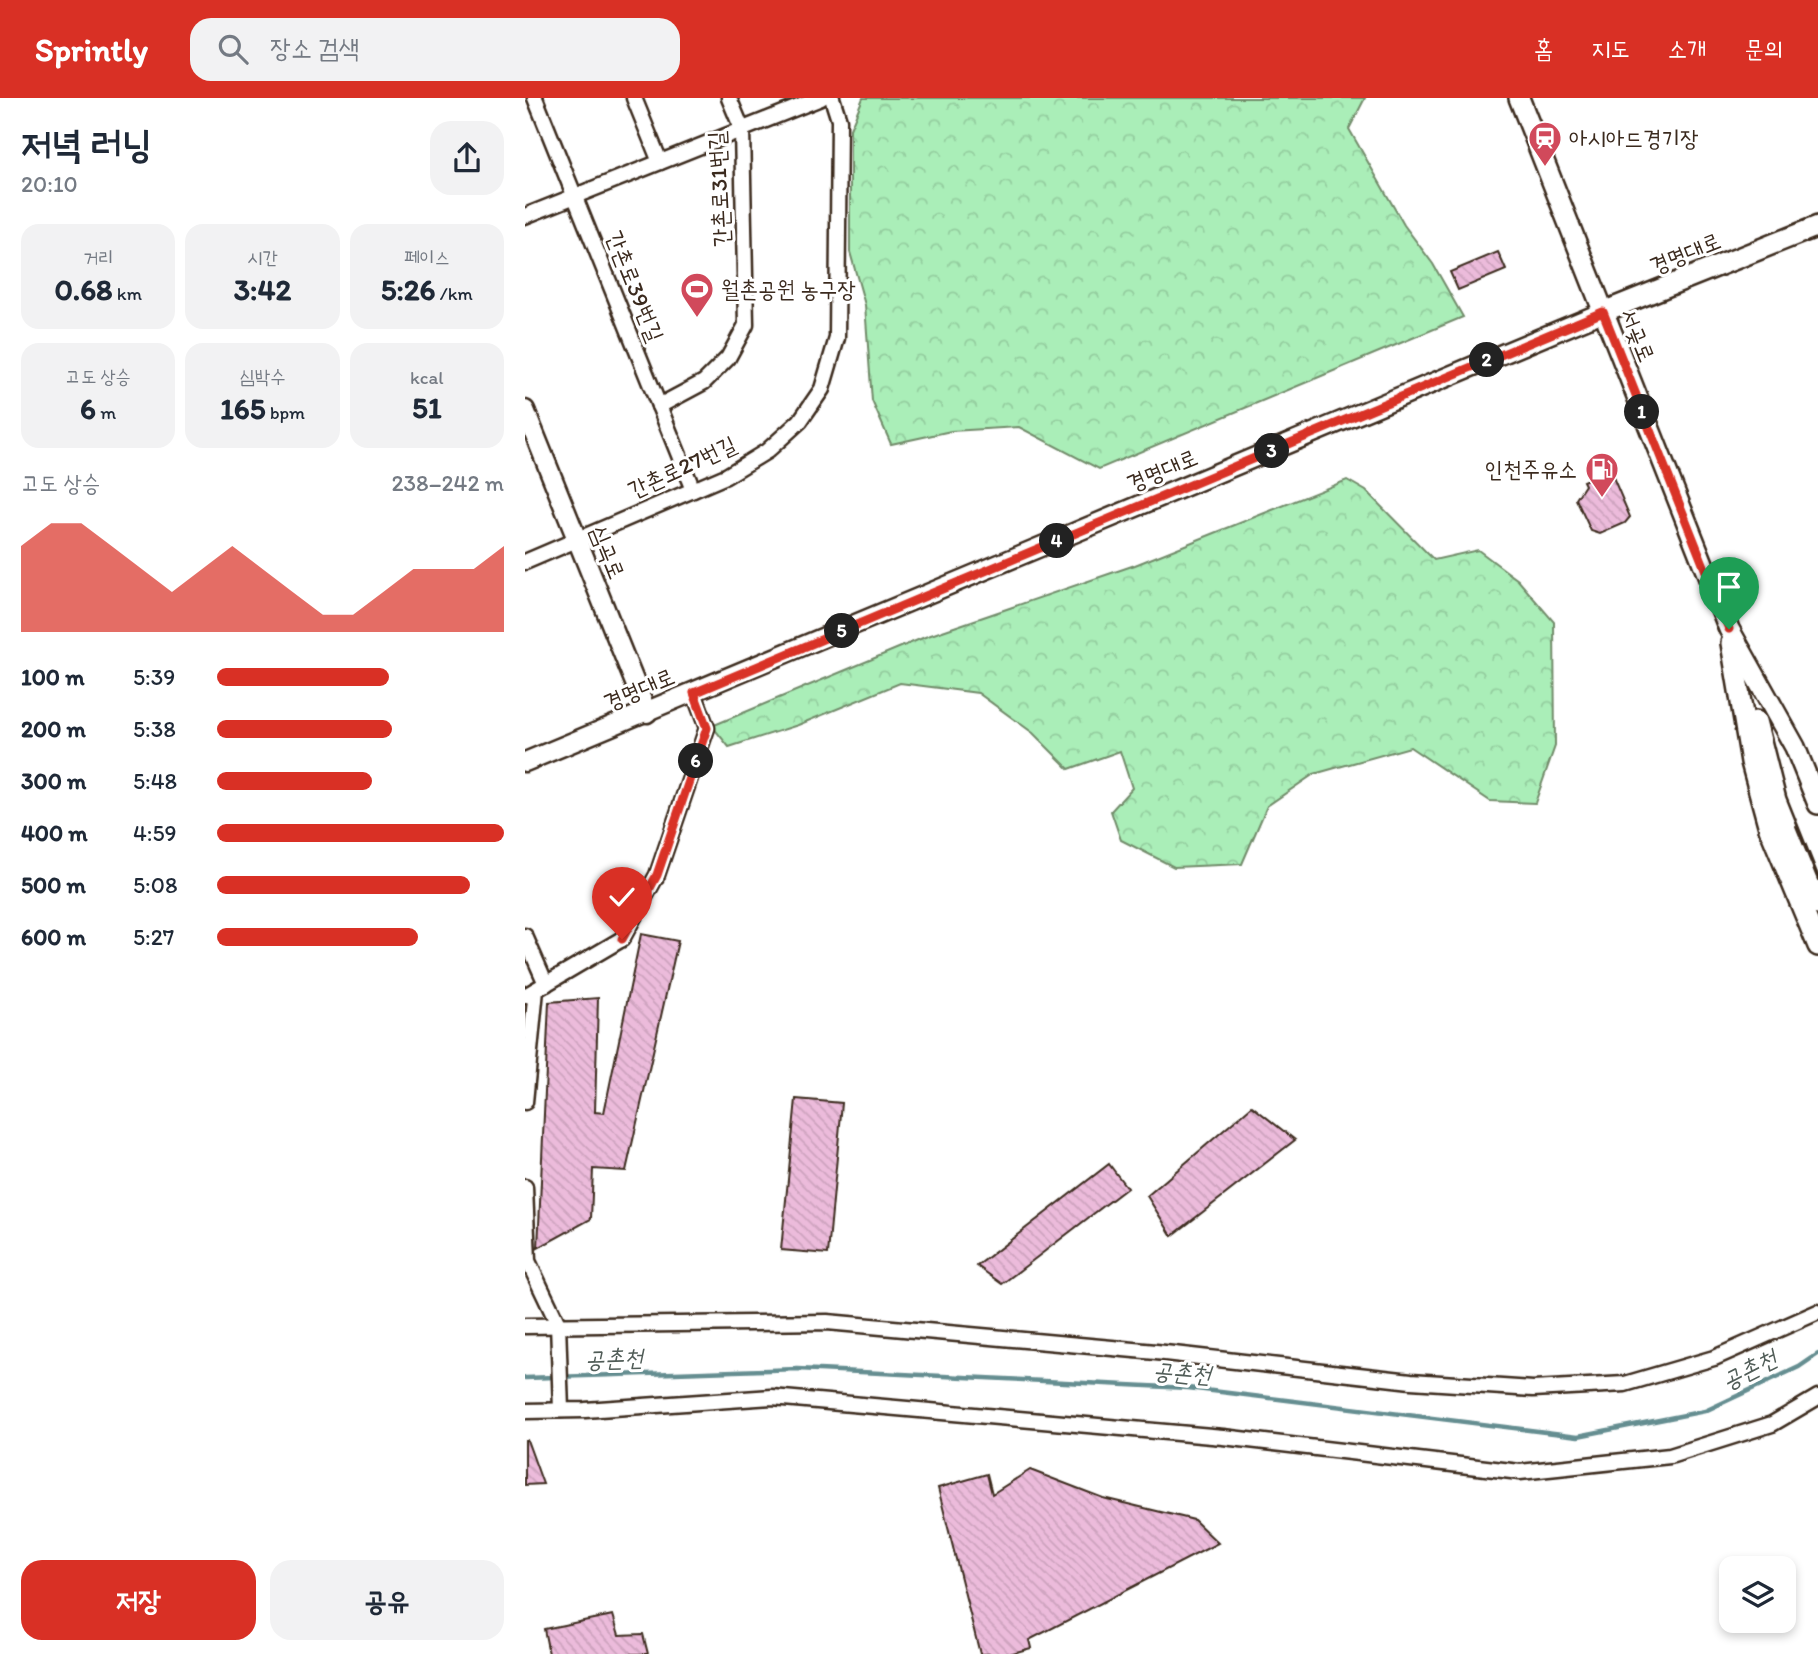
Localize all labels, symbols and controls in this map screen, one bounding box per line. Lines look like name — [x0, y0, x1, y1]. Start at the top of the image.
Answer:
search box — [190, 18, 680, 81]
text: Sprintly — [35, 30, 148, 69]
icon: search — [214, 30, 252, 68]
text: 장소 검색 — [270, 32, 360, 64]
text: 홈 — [1534, 34, 1553, 63]
text: 지도 — [1591, 34, 1630, 63]
text: 소개 — [1668, 34, 1706, 63]
text: 문의 — [1744, 34, 1783, 63]
station icon: 아시아드경기장 — [1526, 119, 1564, 168]
text: 저녁 러닝 — [21, 121, 152, 167]
button: share — [430, 121, 504, 195]
place label: 아시아드경기장 — [1569, 124, 1699, 152]
street label: 간촌로31번길 — [702, 130, 736, 248]
text: 20:10 — [21, 170, 78, 198]
street label: 간촌로39번길 — [600, 226, 670, 346]
street label: 경명대로 — [1645, 226, 1725, 280]
text: 거리 — [83, 246, 113, 269]
text: 시간 — [247, 246, 278, 269]
text: 페이스 — [404, 246, 450, 269]
sports icon: 월촌공원 농구장 — [678, 270, 716, 319]
text: 0.68 — [54, 271, 113, 308]
text: 3:42 — [234, 271, 291, 308]
text: 5:26 — [381, 271, 435, 308]
place label: 월촌공원 농구장 — [721, 275, 856, 303]
text: km — [113, 282, 142, 305]
text: /km — [435, 282, 473, 305]
street label: 서곶로 — [1615, 304, 1661, 366]
pin: 2 — [1469, 342, 1504, 378]
text: 2 — [1482, 348, 1492, 371]
text: 고도 상승 — [65, 365, 131, 388]
text: 심박수 — [240, 365, 285, 388]
text: kcal — [410, 366, 444, 389]
text: 51 — [412, 389, 442, 426]
text: 6 — [80, 390, 96, 427]
text: 165 — [220, 390, 266, 427]
pin: 1 — [1625, 394, 1659, 430]
text: 1 — [1637, 400, 1646, 423]
text: m — [96, 401, 116, 424]
text: bpm — [266, 401, 305, 424]
street label: 간촌로27번길 — [623, 430, 741, 504]
pin: 3 — [1255, 434, 1289, 468]
text: 3 — [1266, 439, 1277, 462]
street label: 경명대로 — [1122, 443, 1202, 497]
fuel station icon: 인천주유소 — [1583, 450, 1621, 499]
place label: 인천주유소 — [1484, 455, 1577, 483]
text: 고도 상승 — [21, 469, 100, 497]
text: 238–242 m — [391, 469, 504, 497]
street label: 심곡로 — [585, 521, 631, 583]
pin: 4 — [1039, 524, 1075, 558]
text: 4 — [1051, 529, 1062, 552]
pin — [1699, 557, 1759, 629]
icon: arrive — [1710, 568, 1748, 606]
pin: 5 — [825, 614, 859, 648]
text: 5 — [837, 619, 846, 642]
street label: 경명대로 — [599, 662, 679, 716]
text: 100 m — [21, 663, 85, 691]
text: 5:39 — [133, 663, 175, 691]
text: 200 m — [21, 715, 86, 743]
text: 5:38 — [133, 715, 176, 743]
pin: 6 — [679, 744, 713, 778]
text: 6 — [690, 749, 701, 772]
text: 300 m — [21, 767, 86, 795]
text: 5:48 — [133, 767, 177, 795]
text: 400 m — [21, 819, 88, 847]
text: 4:59 — [133, 819, 177, 847]
pin — [592, 867, 652, 939]
text: 500 m — [21, 871, 86, 899]
text: 5:08 — [133, 871, 177, 899]
icon: check — [603, 878, 641, 916]
text: 600 m — [21, 923, 86, 951]
text: 5:27 — [133, 923, 174, 951]
water label: 공촌천 — [585, 1342, 646, 1374]
water label: 공촌천 — [1717, 1342, 1784, 1395]
water label: 공촌천 — [1152, 1355, 1215, 1389]
map controls — [1719, 1556, 1796, 1633]
button: layers — [1719, 1556, 1796, 1633]
button: 저장 — [21, 1560, 256, 1640]
button: 공유 — [270, 1560, 504, 1640]

